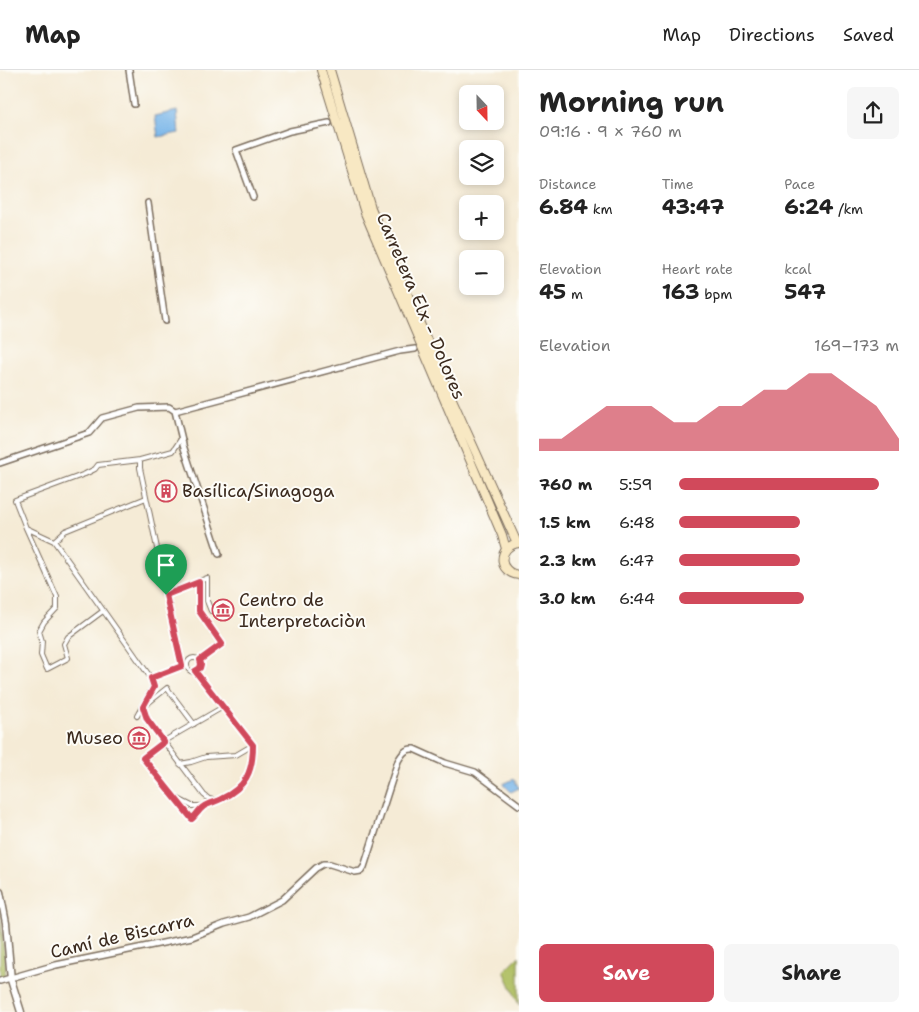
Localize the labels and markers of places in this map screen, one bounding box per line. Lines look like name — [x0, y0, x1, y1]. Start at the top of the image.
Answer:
building icon: Basílica/Sinagoga — [154, 479, 178, 503]
place label: Basílica/Sinagoga — [182, 479, 335, 503]
pin — [145, 544, 187, 595]
place label: Centro de Interpretaciòn — [239, 588, 366, 633]
museum icon: Centro de Interpretaciòn — [211, 598, 235, 622]
place label: Museo — [66, 726, 123, 750]
museum icon: Museo — [127, 726, 151, 750]

